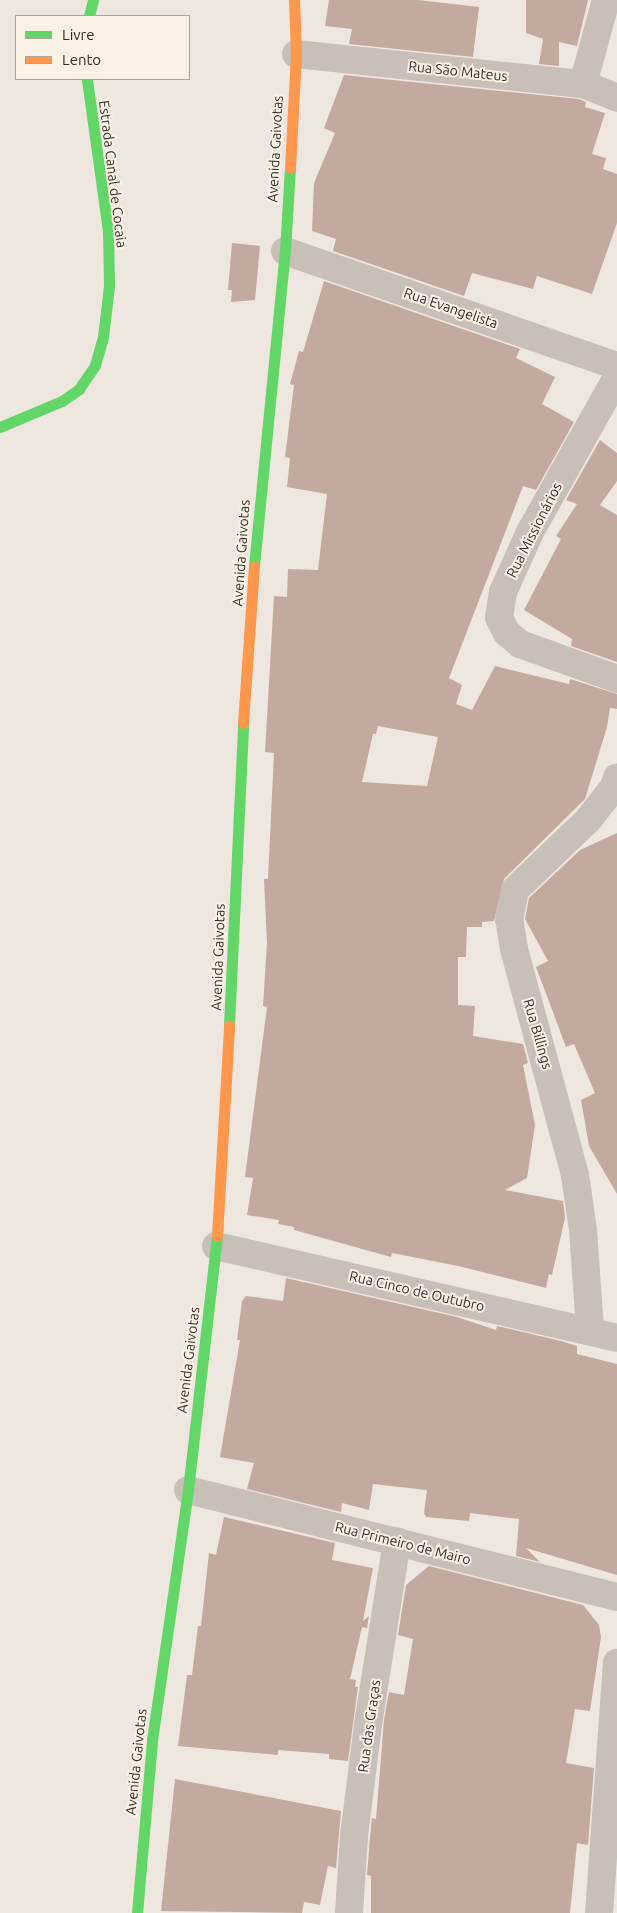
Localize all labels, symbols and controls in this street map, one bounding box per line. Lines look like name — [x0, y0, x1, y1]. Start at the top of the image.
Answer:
legend — [15, 15, 190, 80]
text: Livre — [62, 26, 95, 43]
text: Lento — [62, 51, 101, 68]
street label: Rua São Mateus — [408, 57, 508, 85]
street label: Avenida Gaivotas — [264, 95, 286, 203]
street label: Estrada Canal de Cocaia — [96, 99, 130, 249]
street label: Rua Evangelista — [402, 284, 500, 332]
street label: Rua Missionários — [503, 480, 565, 580]
street label: Avenida Gaivotas — [229, 499, 253, 607]
street label: Avenida Gaivotas — [208, 903, 228, 1011]
street label: Rua Billings — [520, 997, 556, 1071]
street label: Rua Cinco de Outubro — [348, 1267, 486, 1315]
street label: Avenida Gaivotas — [173, 1306, 203, 1414]
street label: Rua Primeiro de Mairo — [333, 1518, 473, 1568]
street label: Rua das Graças — [354, 1679, 384, 1773]
street label: Avenida Gaivotas — [122, 1708, 150, 1816]

